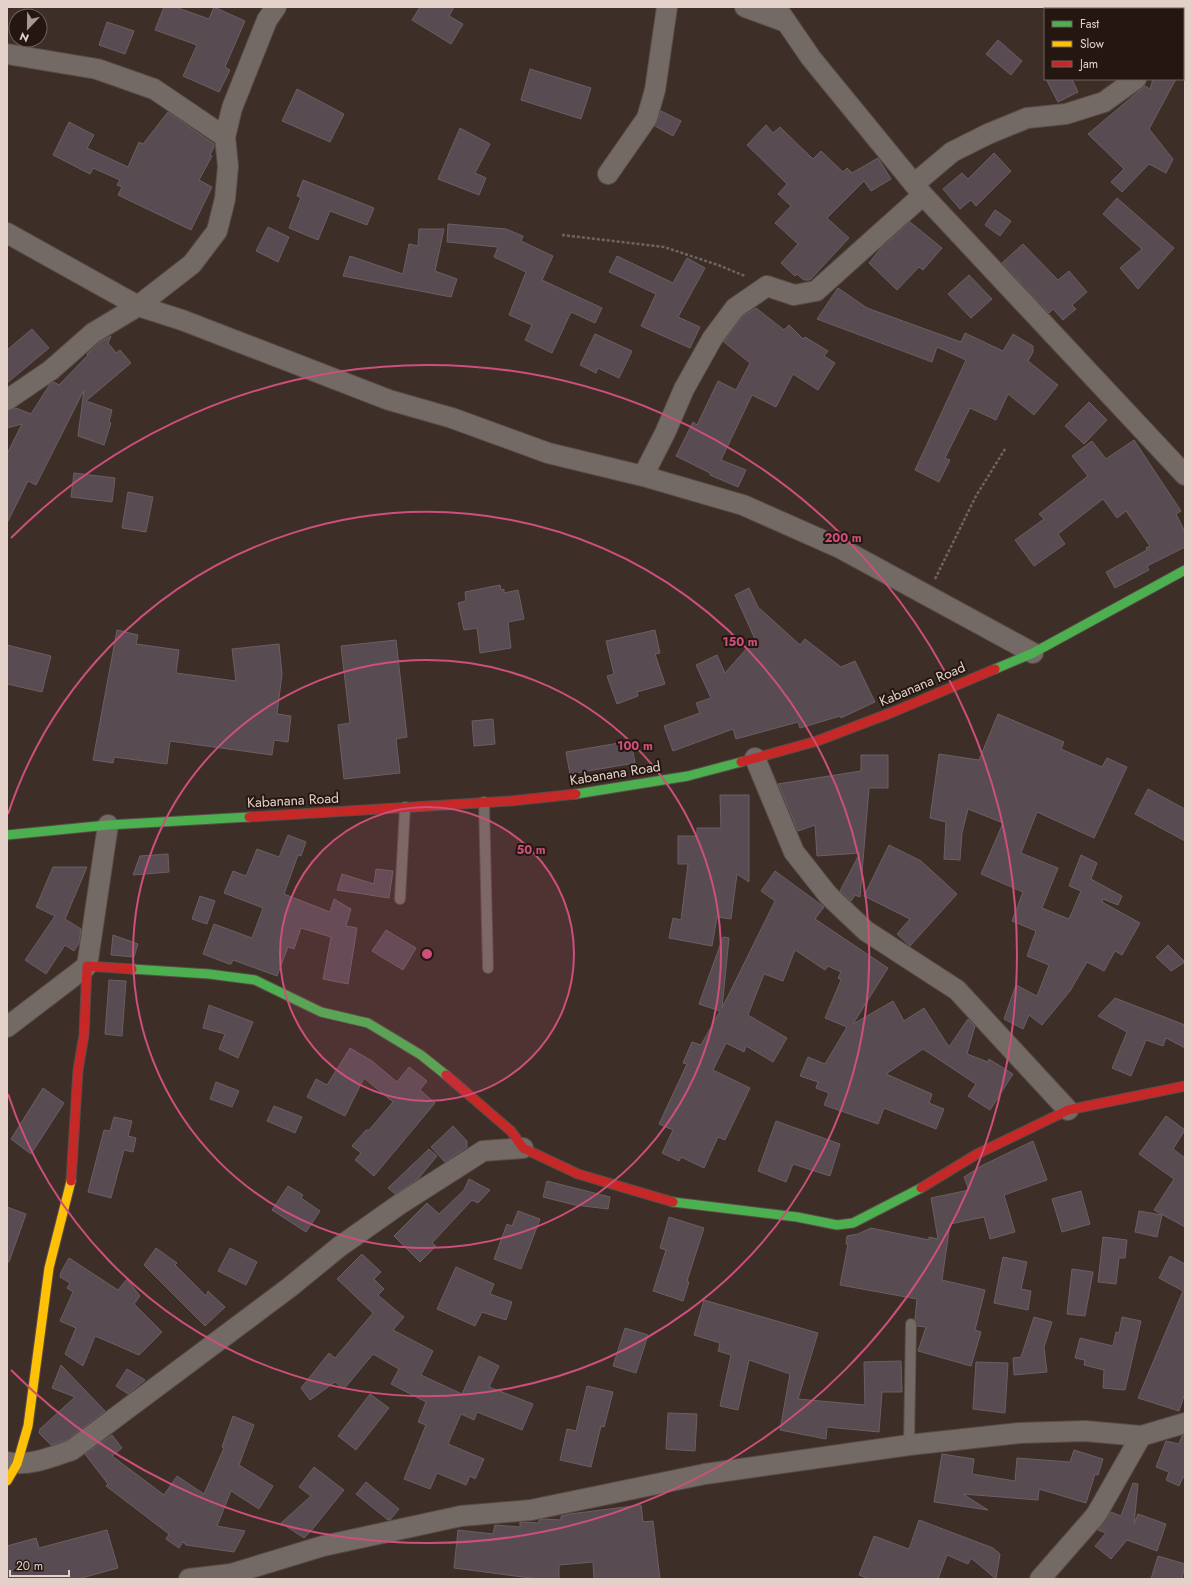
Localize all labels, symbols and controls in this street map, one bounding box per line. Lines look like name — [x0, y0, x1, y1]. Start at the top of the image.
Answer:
north arrow — [8, 8, 48, 48]
legend — [1044, 8, 1184, 80]
text: Fast — [1080, 15, 1099, 33]
text: N — [17, 28, 31, 46]
text: Slow — [1080, 35, 1105, 53]
text: Jam — [1078, 55, 1098, 73]
text: 200 m — [824, 529, 862, 547]
text: 150 m — [722, 633, 758, 651]
street label: Kabanana Road — [876, 657, 968, 711]
text: 100 m — [617, 737, 653, 755]
street label: Kabanana Road — [568, 756, 662, 790]
street label: Kabanana Road — [247, 788, 339, 812]
text: 50 m — [516, 841, 546, 859]
centre of rings — [420, 947, 434, 961]
scale bar — [10, 1552, 69, 1578]
text: 20 m — [16, 1557, 43, 1575]

